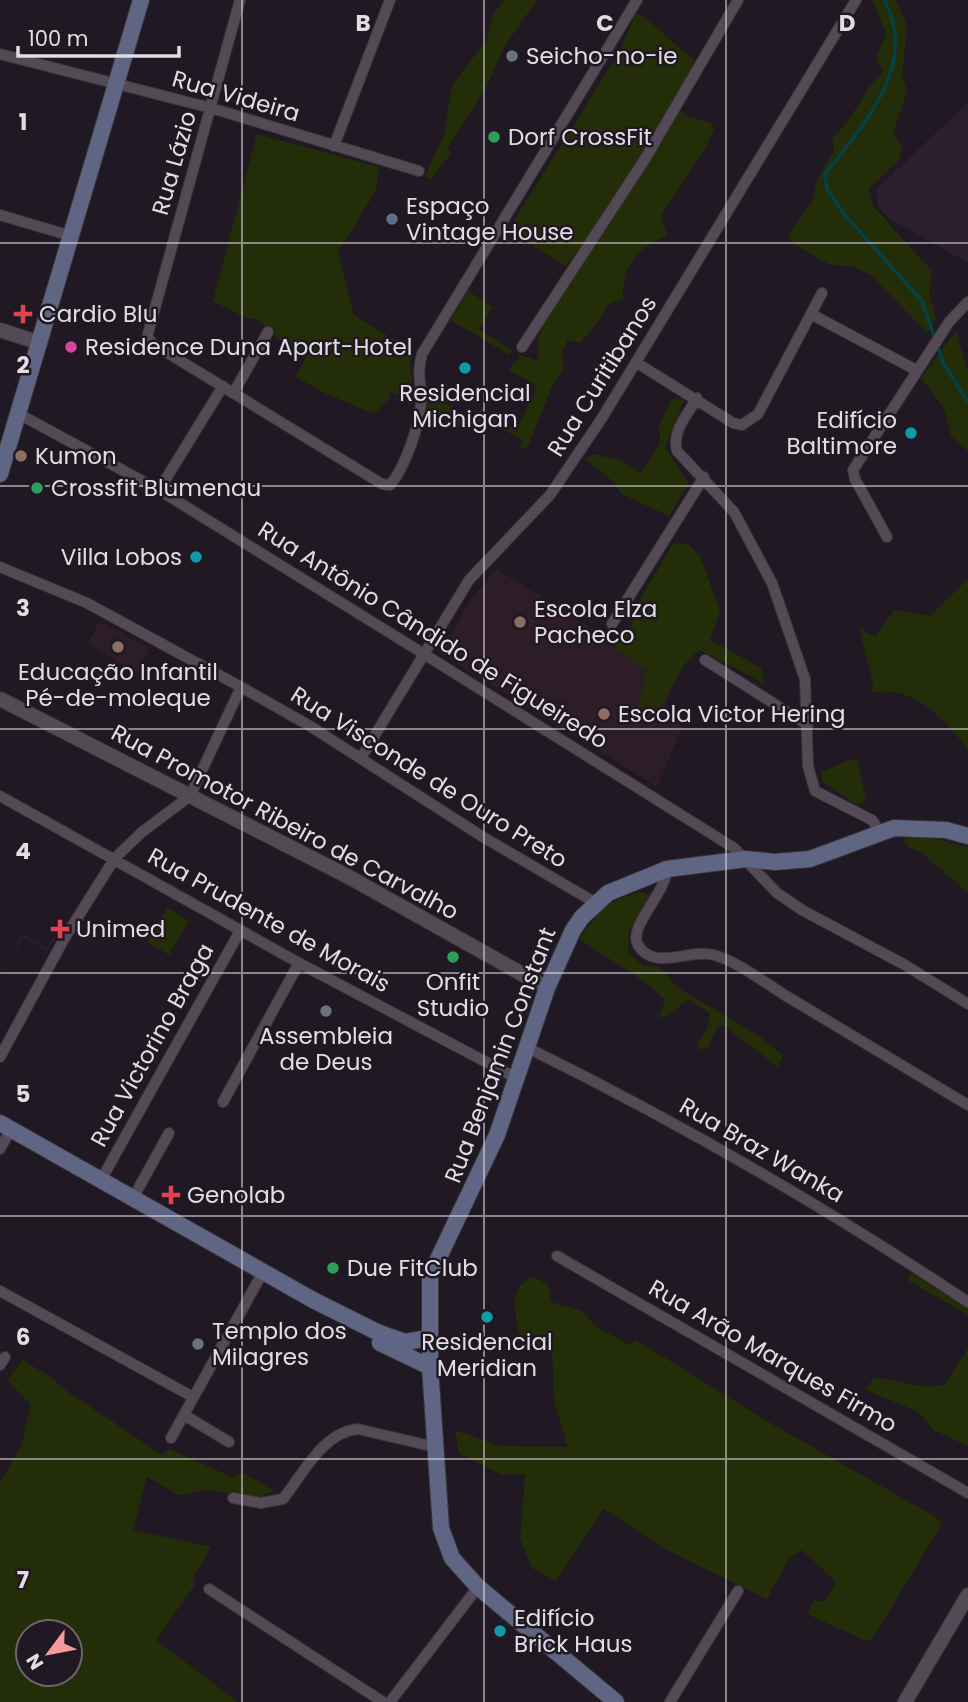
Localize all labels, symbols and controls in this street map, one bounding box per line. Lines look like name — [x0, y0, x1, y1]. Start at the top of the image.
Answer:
text: B — [355, 7, 371, 39]
text: C — [596, 7, 614, 39]
text: D — [839, 7, 855, 39]
scale bar — [18, 14, 178, 58]
text: 100 m — [28, 24, 88, 53]
place label: Seicho-no-ie — [526, 40, 678, 72]
marker: Seicho-no-ie — [504, 48, 520, 64]
street label: Rua Videira — [169, 63, 303, 129]
text: 1 — [19, 106, 27, 138]
street label: Rua Lázio — [144, 107, 204, 219]
place label: Dorf CrossFit — [508, 121, 652, 153]
marker: Dorf CrossFit — [486, 129, 502, 145]
place label: Espaço Vintage House — [406, 190, 573, 248]
marker: Espaço Vintage House — [384, 211, 400, 227]
street label: Rua Curitibanos — [540, 290, 664, 462]
place label: Cardio Blu — [39, 298, 157, 330]
marker: Cardio Blu — [13, 304, 33, 324]
place label: Residence Duna Apart-Hotel — [85, 331, 412, 363]
marker: Residence Duna Apart-Hotel — [63, 339, 79, 355]
text: 2 — [16, 349, 30, 381]
marker: Residencial Michigan — [457, 360, 473, 376]
place label: Residencial Michigan — [399, 377, 531, 435]
place label: Edifício Baltimore — [786, 404, 897, 462]
marker: Edifício Baltimore — [903, 425, 919, 441]
place label: Kumon — [35, 440, 117, 472]
marker: Kumon — [13, 448, 29, 464]
place label: Crossfit Blumenau — [51, 472, 261, 504]
marker: Crossfit Blumenau — [29, 480, 45, 496]
street label: Rua Antônio Cândido de Figueiredo — [252, 514, 614, 756]
place label: Villa Lobos — [61, 541, 182, 573]
marker: Villa Lobos — [188, 549, 204, 565]
text: 3 — [16, 592, 30, 624]
place label: Escola Elza Pacheco — [534, 593, 657, 651]
marker: Escola Elza Pacheco — [512, 614, 528, 630]
marker: Educação Infantil Pé-de-moleque — [110, 639, 126, 655]
place label: Educação Infantil Pé-de-moleque — [18, 656, 218, 714]
street label: Rua Visconde de Ouro Preto — [285, 679, 573, 875]
place label: Escola Victor Hering — [618, 698, 846, 730]
marker: Escola Victor Hering — [596, 706, 612, 722]
street label: Rua Promotor Ribeiro de Carvalho — [106, 717, 464, 927]
text: 4 — [15, 835, 31, 867]
street label: Rua Prudente de Morais — [142, 840, 396, 1000]
place label: Unimed — [76, 913, 165, 945]
marker: Unimed — [50, 919, 70, 939]
street label: Rua Benjamin Constant — [436, 923, 564, 1187]
street label: Rua Victorino Braga — [83, 938, 221, 1152]
marker: Onfit Studio — [445, 949, 461, 965]
place label: Onfit Studio — [417, 966, 489, 1024]
marker: Assembleia de Deus — [318, 1003, 334, 1019]
place label: Assembleia de Deus — [259, 1020, 393, 1078]
text: 5 — [16, 1078, 30, 1110]
street label: Rua Braz Wanka — [674, 1090, 850, 1210]
place label: Genolab — [187, 1179, 285, 1211]
marker: Genolab — [161, 1185, 181, 1205]
place label: Due FitClub — [347, 1252, 478, 1284]
marker: Due FitClub — [325, 1260, 341, 1276]
street label: Rua Arão Marques Firmo — [643, 1272, 903, 1440]
marker: Residencial Meridian — [479, 1309, 495, 1325]
place label: Templo dos Milagres — [212, 1315, 347, 1373]
text: 6 — [16, 1321, 30, 1353]
place label: Residencial Meridian — [421, 1326, 553, 1384]
marker: Templo dos Milagres — [190, 1336, 206, 1352]
text: 7 — [17, 1564, 29, 1596]
place label: Edifício Brick Haus — [514, 1602, 632, 1660]
north arrow — [14, 1618, 84, 1688]
marker: Edifício Brick Haus — [492, 1623, 508, 1639]
text: N — [20, 1649, 50, 1675]

